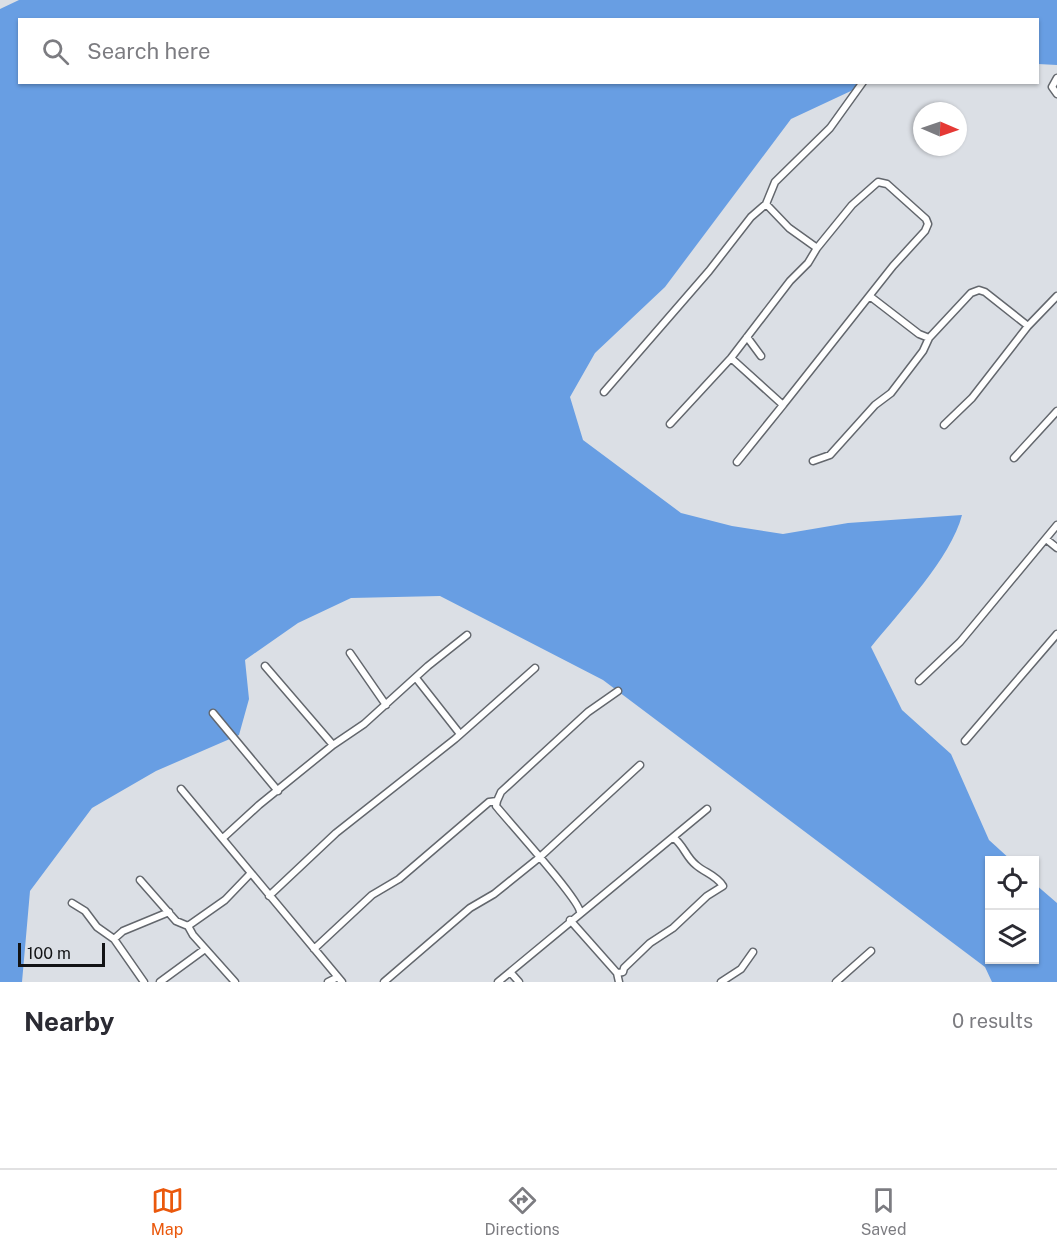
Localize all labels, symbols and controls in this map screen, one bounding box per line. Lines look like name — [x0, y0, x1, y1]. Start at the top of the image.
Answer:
search box — [18, 18, 1039, 84]
icon: search — [39, 35, 72, 68]
text: Search here — [87, 38, 211, 64]
north arrow — [913, 102, 967, 156]
map controls — [985, 856, 1039, 964]
button: locate — [985, 856, 1039, 910]
button: layers — [985, 910, 1039, 964]
scale bar — [18, 940, 105, 968]
text: 100 m — [27, 944, 71, 963]
text: Nearby — [24, 1006, 114, 1037]
text: 0 results — [952, 1009, 1033, 1033]
tab: Map — [151, 1184, 184, 1239]
tab: Directions — [485, 1184, 560, 1239]
tab: Saved — [861, 1184, 906, 1239]

